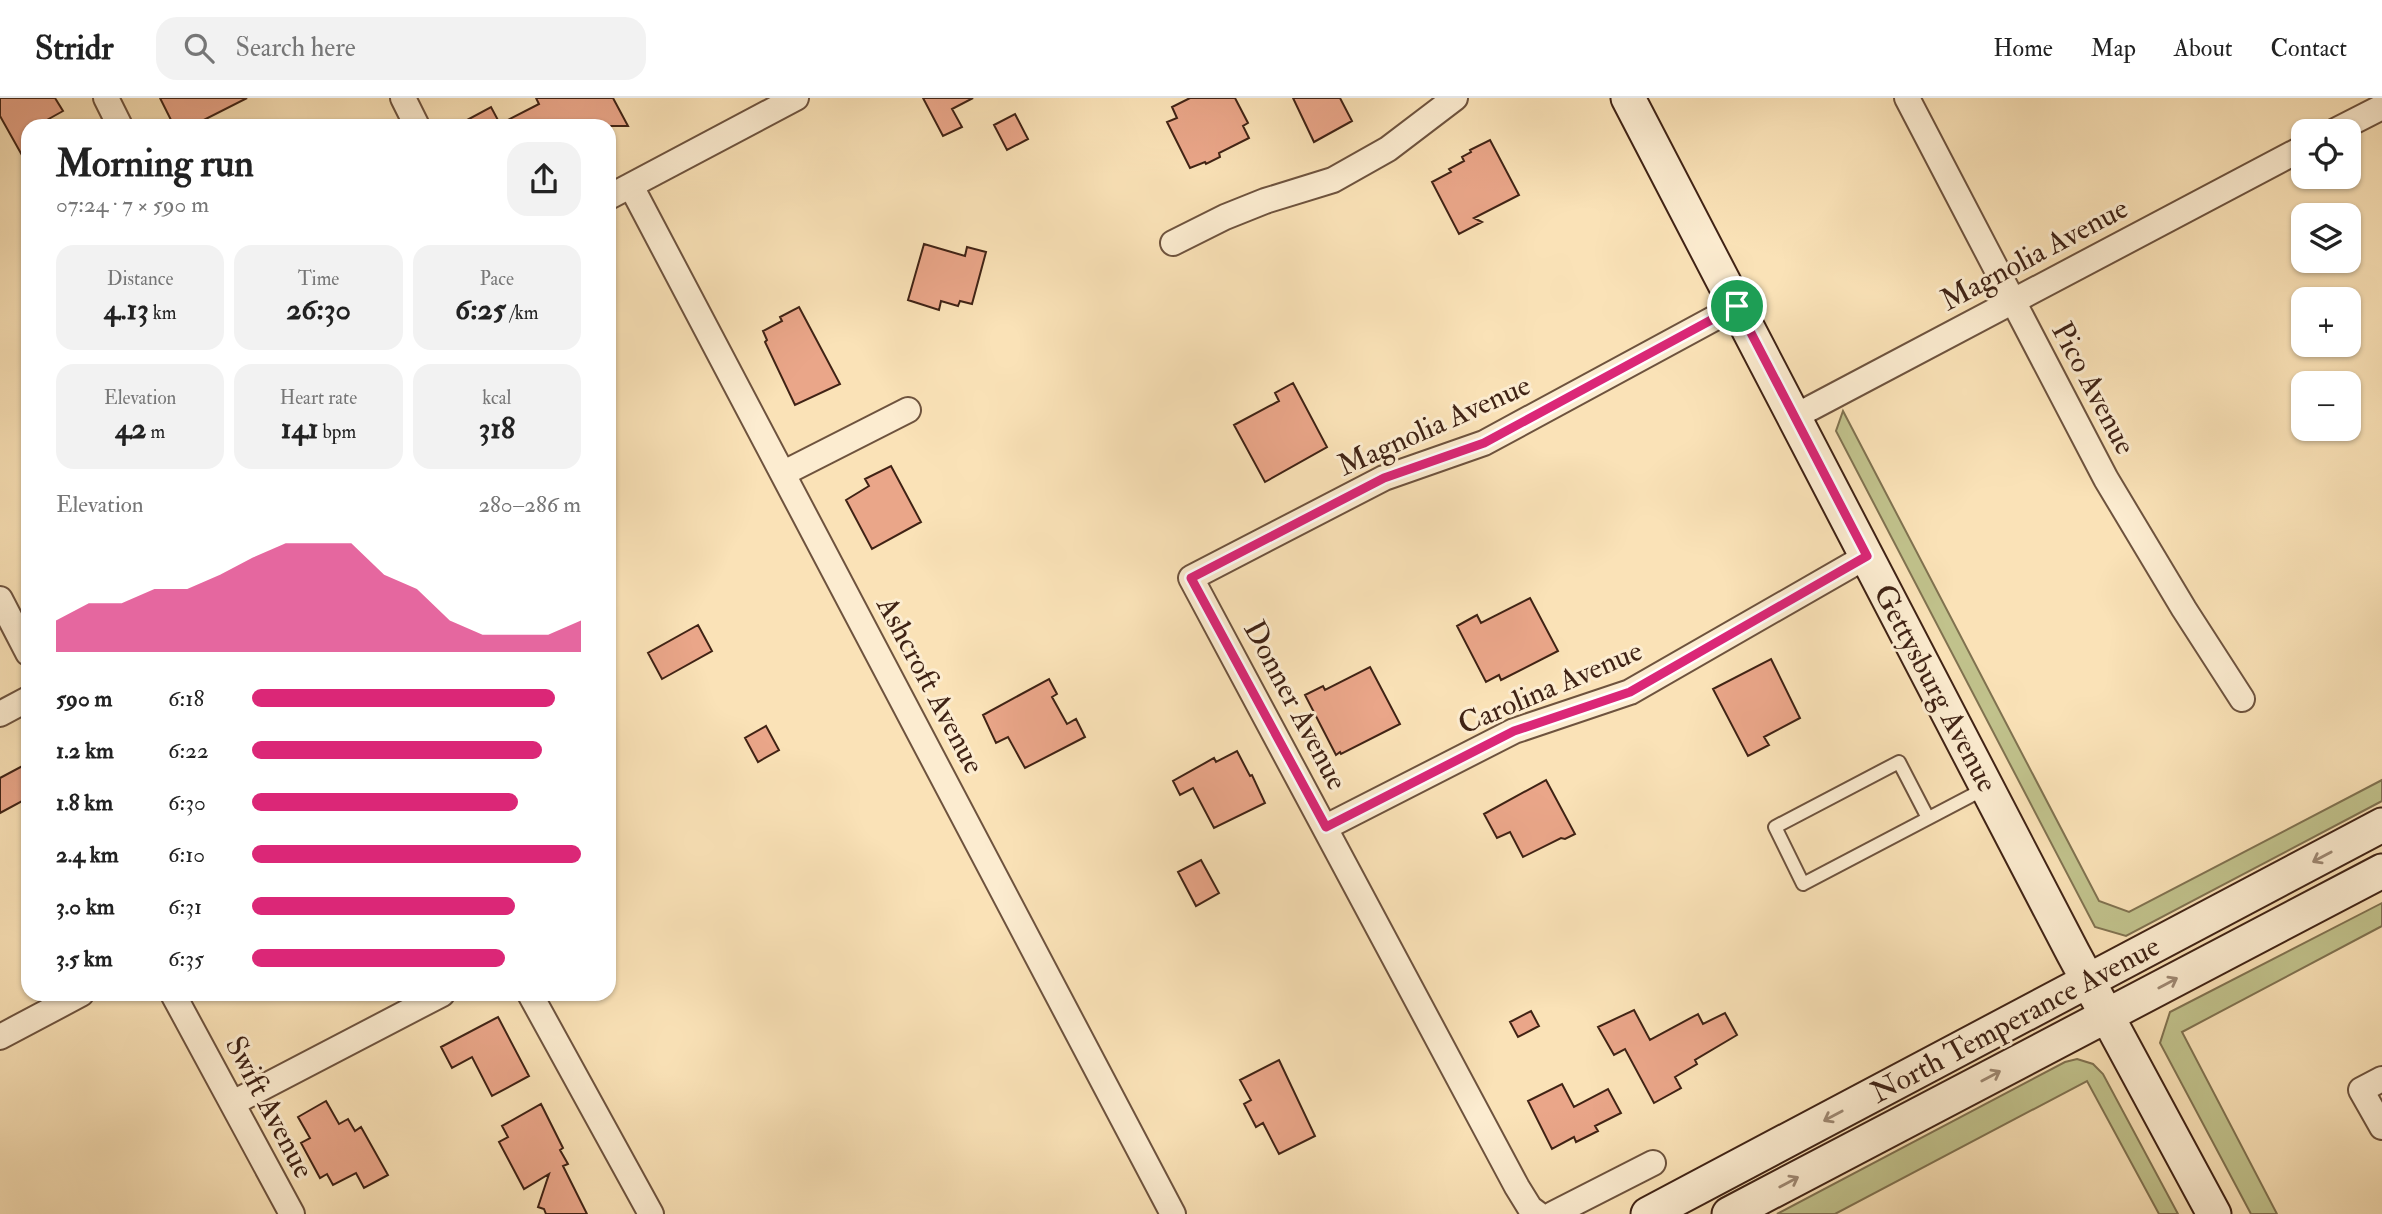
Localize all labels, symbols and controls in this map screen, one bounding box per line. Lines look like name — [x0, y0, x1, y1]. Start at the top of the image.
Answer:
search box — [156, 17, 646, 80]
text: Stridr — [35, 28, 114, 69]
icon: search — [180, 29, 218, 67]
text: Search here — [236, 32, 356, 64]
text: Home — [1993, 33, 2053, 64]
text: Map — [2091, 33, 2136, 64]
text: About — [2174, 33, 2233, 64]
text: Contact — [2271, 33, 2347, 64]
map controls — [2291, 119, 2361, 441]
button: locate — [2291, 119, 2361, 189]
text: Morning run — [56, 140, 254, 188]
button: share — [507, 142, 581, 216]
text: 07:24 · 7 × 590 m — [56, 190, 209, 219]
street label: Magnolia Avenue — [1934, 190, 2134, 319]
button: layers — [2291, 203, 2361, 273]
text: Distance — [107, 267, 173, 291]
text: Time — [298, 267, 339, 291]
text: Pace — [480, 267, 514, 291]
pin — [1707, 276, 1767, 336]
icon: arrive — [1718, 287, 1756, 325]
button: + — [2291, 287, 2361, 357]
text: 4.13 — [104, 291, 149, 328]
text: 26:30 — [286, 291, 351, 328]
text: 6:25 — [455, 291, 506, 328]
text: km — [149, 301, 176, 325]
text: /km — [506, 301, 539, 325]
street label: Pico Avenue — [2043, 316, 2144, 461]
street label: Magnolia Avenue — [1332, 367, 1536, 484]
button: − — [2291, 371, 2361, 441]
text: Elevation — [104, 386, 176, 410]
text: Heart rate — [280, 386, 357, 410]
text: kcal — [482, 386, 511, 410]
text: 42 — [115, 410, 146, 447]
text: 141 — [281, 410, 318, 447]
text: 318 — [479, 410, 515, 447]
text: m — [146, 420, 165, 444]
text: bpm — [318, 420, 356, 444]
text: Elevation — [56, 490, 144, 519]
text: 280–286 m — [478, 490, 581, 519]
street label: Gettysburg Avenue — [1865, 578, 2006, 798]
street label: Ashcroft Avenue — [868, 589, 993, 780]
street label: Donner Avenue — [1235, 614, 1356, 796]
street label: Carolina Avenue — [1453, 632, 1648, 743]
text: 590 m — [56, 684, 112, 713]
text: 6:18 — [168, 684, 204, 713]
text: 1.2 km — [56, 736, 114, 765]
text: 6:22 — [168, 736, 209, 765]
text: 1.8 km — [56, 788, 113, 817]
text: 6:30 — [168, 788, 206, 817]
text: 2.4 km — [56, 840, 119, 869]
text: 6:10 — [168, 840, 205, 869]
one-way arrow — [2312, 850, 2332, 864]
text: 3.0 km — [56, 892, 115, 921]
text: 6:31 — [168, 892, 202, 921]
street label: North Temperance Avenue — [1864, 927, 2166, 1111]
text: 3.5 km — [56, 944, 113, 973]
text: 6:35 — [168, 944, 204, 973]
one-way arrow — [2157, 976, 2177, 990]
street label: Swift Avenue — [217, 1030, 322, 1185]
one-way arrow — [1980, 1069, 2001, 1082]
one-way arrow — [1824, 1109, 1844, 1123]
one-way arrow — [1779, 1175, 1799, 1189]

